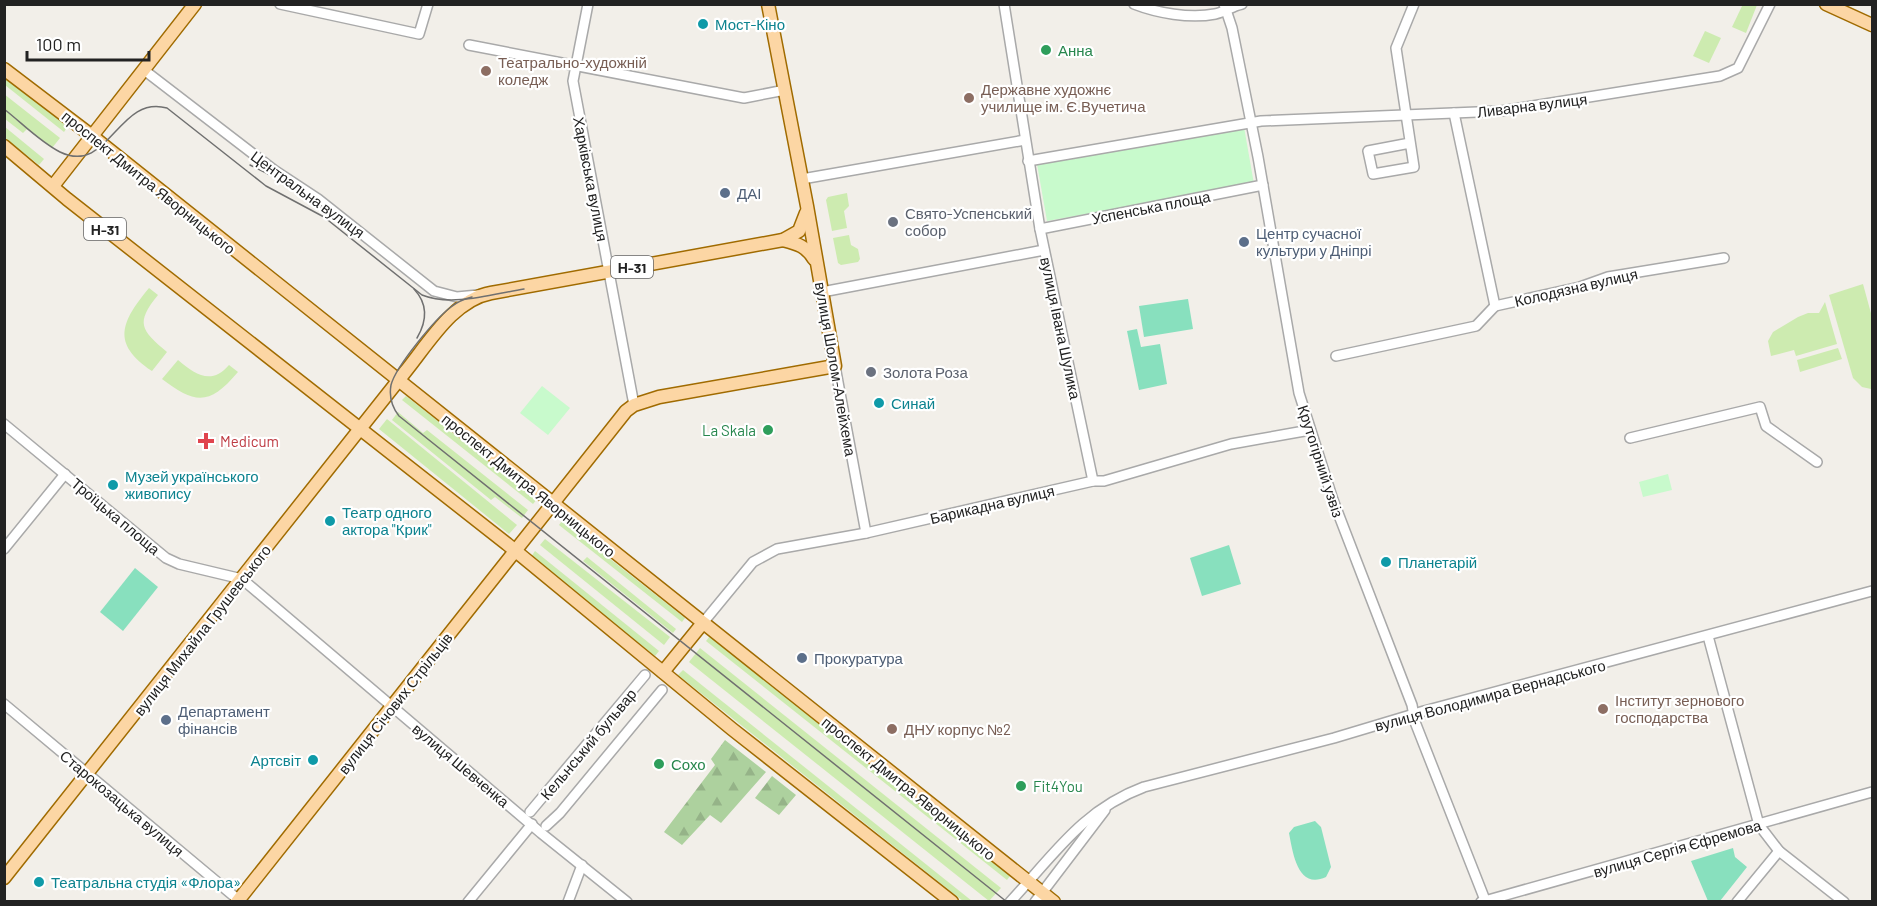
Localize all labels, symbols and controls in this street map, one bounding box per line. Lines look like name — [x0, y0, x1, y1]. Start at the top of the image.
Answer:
place label: Мост-Кіно — [715, 15, 785, 33]
marker: Мост-Кіно — [696, 17, 710, 31]
scale bar — [27, 24, 148, 62]
text: 100 m — [36, 33, 81, 55]
place label: Анна — [1058, 41, 1094, 59]
marker: Анна — [1039, 43, 1053, 57]
place label: Театрально-художній коледж — [498, 53, 647, 88]
marker: Театрально-художній коледж — [479, 64, 493, 78]
place label: Державне художнє училище ім. Є.Вучетича — [981, 80, 1146, 115]
street label: Ливарна вулиця — [1476, 89, 1588, 121]
marker: Державне художнє училище ім. Є.Вучетича — [962, 91, 976, 105]
street label: проспект Дмитра Яворницького — [59, 106, 239, 258]
street label: Харківська вулиця — [570, 115, 612, 243]
street label: Центральна вулиця — [248, 147, 368, 241]
place label: ДАІ — [737, 184, 761, 202]
marker: ДАІ — [718, 186, 732, 200]
street label: Успенська площа — [1090, 187, 1212, 227]
place label: Свято-Успенський собор — [905, 204, 1032, 239]
marker: Свято-Успенський собор — [886, 215, 900, 229]
road number: Н-31 — [84, 218, 126, 240]
place label: Центр сучасної культури у Дніпрі — [1256, 224, 1371, 259]
marker: Центр сучасної культури у Дніпрі — [1237, 235, 1251, 249]
street label: вулиця Івана Шулика — [1037, 255, 1085, 401]
road number: Н-31 — [611, 256, 653, 278]
street label: Колодязна вулиця — [1513, 264, 1639, 310]
street label: вулиця Шолом-Алейхема — [812, 280, 860, 458]
place label: Золота Роза — [883, 363, 968, 381]
marker: Золота Роза — [864, 365, 878, 379]
place label: Синай — [891, 394, 935, 412]
marker: Синай — [872, 396, 886, 410]
street label: Крутогірний узвіз — [1294, 402, 1348, 520]
street label: проспект Дмитра Яворницького — [439, 409, 619, 561]
place label: La Skala — [702, 421, 756, 439]
marker: La Skala — [761, 423, 775, 437]
marker: Medicum — [197, 432, 215, 450]
place label: Medicum — [220, 432, 279, 450]
place label: Музей українського живопису — [125, 467, 259, 502]
street label: Троїцька площа — [68, 474, 164, 559]
marker: Музей українського живопису — [106, 478, 120, 492]
street label: Барикадна вулиця — [928, 481, 1056, 527]
place label: Театр одного актора "Крик" — [342, 503, 432, 538]
marker: Театр одного актора "Крик" — [323, 514, 337, 528]
street label: вулиця Михайла Грушевського — [130, 541, 274, 719]
place label: Планетарій — [1398, 553, 1477, 571]
marker: Планетарій — [1379, 555, 1393, 569]
street label: вулиця Січових Стрільців — [334, 629, 456, 777]
place label: Прокуратура — [814, 649, 904, 667]
marker: Прокуратура — [795, 651, 809, 665]
street label: вулиця Володимира Вернадського — [1373, 655, 1607, 735]
street label: Кельнський бульвар — [536, 685, 640, 803]
place label: Інститут зернового господарства — [1615, 691, 1744, 726]
place label: Департамент фінансів — [178, 702, 270, 737]
marker: Інститут зернового господарства — [1596, 702, 1610, 716]
street label: проспект Дмитра Яворницького — [819, 712, 999, 864]
marker: Департамент фінансів — [159, 713, 173, 727]
street label: вулиця Шевченка — [409, 719, 514, 811]
place label: ДНУ корпус №2 — [904, 720, 1011, 738]
marker: ДНУ корпус №2 — [885, 722, 899, 736]
street label: Старокозацька вулиця — [56, 746, 188, 860]
place label: Артсвіт — [251, 751, 301, 769]
marker: Артсвіт — [306, 753, 320, 767]
place label: Сохо — [671, 755, 706, 773]
marker: Сохо — [652, 757, 666, 771]
place label: Fit4You — [1033, 777, 1083, 795]
marker: Fit4You — [1014, 779, 1028, 793]
street label: вулиця Сергія Єфремова — [1591, 815, 1764, 881]
place label: Театральна студія «Флора» — [51, 873, 241, 891]
marker: Театральна студія «Флора» — [32, 875, 46, 889]

